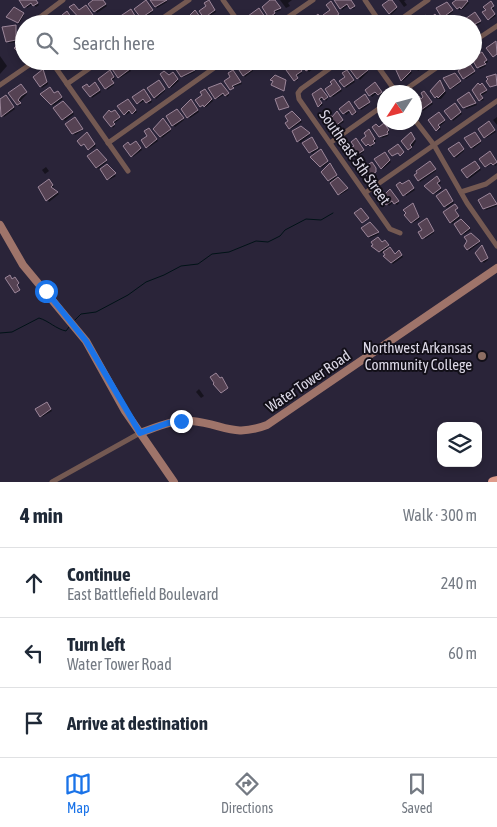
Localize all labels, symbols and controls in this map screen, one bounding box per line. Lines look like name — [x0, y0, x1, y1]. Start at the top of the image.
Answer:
search box — [15, 15, 482, 70]
icon: search — [33, 29, 61, 57]
text: Search here — [73, 32, 155, 54]
north arrow — [377, 85, 422, 130]
street label: Southeast 5th Street — [316, 107, 394, 207]
route start — [35, 280, 58, 303]
place label: Northwest Arkansas Community College — [363, 339, 472, 373]
street label: Water Tower Road — [263, 347, 353, 415]
marker: Northwest Arkansas Community College — [476, 350, 488, 362]
route end — [170, 410, 193, 433]
map controls — [437, 422, 482, 467]
button: layers — [437, 422, 482, 467]
text: 4 min — [20, 503, 63, 527]
text: Walk · 300 m — [403, 506, 477, 524]
text: Continue — [67, 563, 131, 585]
icon: ahead — [20, 569, 48, 597]
text: 240 m — [441, 574, 477, 592]
text: East Battlefield Boulevard — [67, 585, 219, 603]
text: Turn left — [67, 633, 125, 655]
icon: left — [20, 639, 48, 667]
text: 60 m — [448, 644, 477, 662]
text: Water Tower Road — [67, 655, 172, 673]
icon: arrive — [20, 709, 48, 737]
text: Arrive at destination — [67, 712, 208, 734]
tab: Map — [64, 770, 92, 816]
tab: Directions — [221, 770, 273, 816]
tab: Saved — [402, 770, 433, 816]

